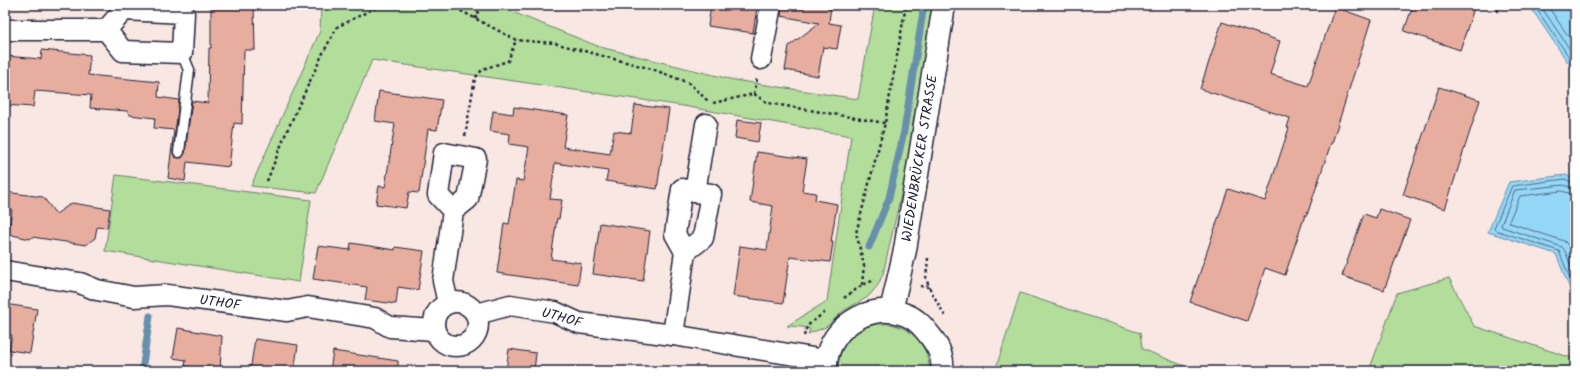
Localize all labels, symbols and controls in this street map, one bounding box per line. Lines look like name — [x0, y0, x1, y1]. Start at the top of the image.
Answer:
street label: WIEDENBRÜCKER STRASSE — [896, 72, 944, 243]
street label: UTHOF — [198, 289, 243, 317]
street label: UTHOF — [539, 302, 586, 335]

